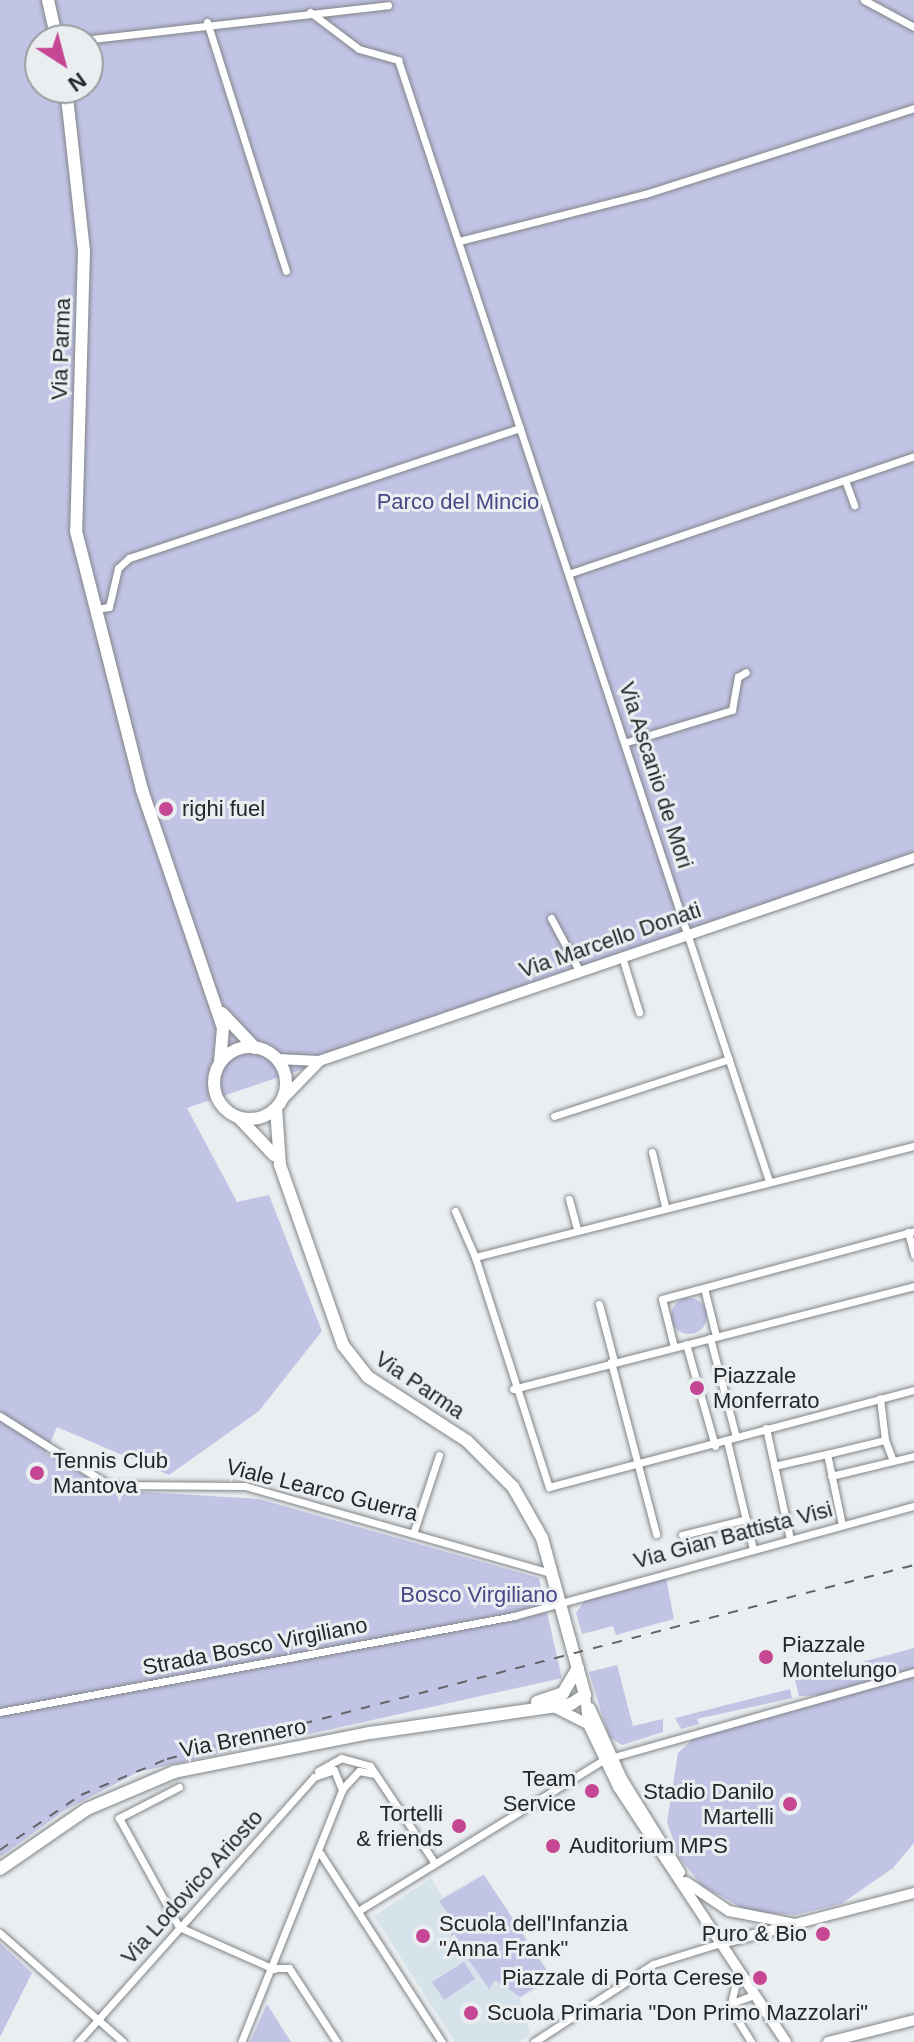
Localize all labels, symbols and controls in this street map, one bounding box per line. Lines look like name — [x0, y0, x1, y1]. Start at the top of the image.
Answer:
north arrow — [24, 24, 104, 104]
text: N — [63, 67, 91, 97]
street label: Via Parma — [46, 297, 76, 401]
park label: Parco del Mincio — [377, 489, 539, 515]
street label: Via Ascanio de Mori — [613, 678, 699, 872]
place label: righi fuel — [182, 796, 265, 822]
marker: righi fuel — [157, 800, 175, 818]
street label: Via Marcello Donati — [516, 897, 704, 983]
street label: Via Parma — [370, 1345, 470, 1425]
place label: Piazzale Monferrato — [713, 1362, 819, 1414]
marker: Piazzale Monferrato — [688, 1379, 706, 1397]
place label: Tennis Club Mantova — [53, 1447, 168, 1498]
street label: Viale Learco Guerra — [223, 1453, 421, 1527]
marker: Tennis Club Mantova — [28, 1464, 46, 1482]
street label: Via Gian Battista Visi — [631, 1496, 835, 1574]
park label: Bosco Virgiliano — [400, 1582, 558, 1608]
street label: Strada Bosco Virgiliano — [140, 1611, 370, 1681]
place label: Piazzale Montelungo — [782, 1631, 897, 1682]
marker: Piazzale Montelungo — [757, 1648, 775, 1666]
street label: Via Brennero — [178, 1713, 308, 1763]
place label: Team Service — [503, 1765, 576, 1816]
place label: Stadio Danilo Martelli — [643, 1778, 774, 1830]
marker: Team Service — [583, 1782, 601, 1800]
marker: Stadio Danilo Martelli — [781, 1795, 799, 1813]
place label: Tortelli & friends — [356, 1800, 443, 1852]
street label: Via Lodovico Ariosto — [115, 1804, 269, 1970]
marker: Tortelli & friends — [450, 1817, 468, 1835]
place label: Auditorium MPS — [569, 1833, 728, 1859]
marker: Auditorium MPS — [544, 1837, 562, 1855]
place label: Scuola dell'Infanzia "Anna Frank" — [439, 1910, 628, 1962]
place label: Puro & Bio — [702, 1921, 807, 1947]
marker: Puro & Bio — [814, 1925, 832, 1943]
marker: Scuola dell'Infanzia "Anna Frank" — [414, 1927, 432, 1945]
place label: Piazzale di Porta Cerese — [502, 1965, 744, 1991]
marker: Piazzale di Porta Cerese — [751, 1969, 769, 1987]
place label: Scuola Primaria "Don Primo Mazzolari" — [487, 2000, 868, 2026]
marker: Scuola Primaria "Don Primo Mazzolari" — [462, 2004, 480, 2022]

